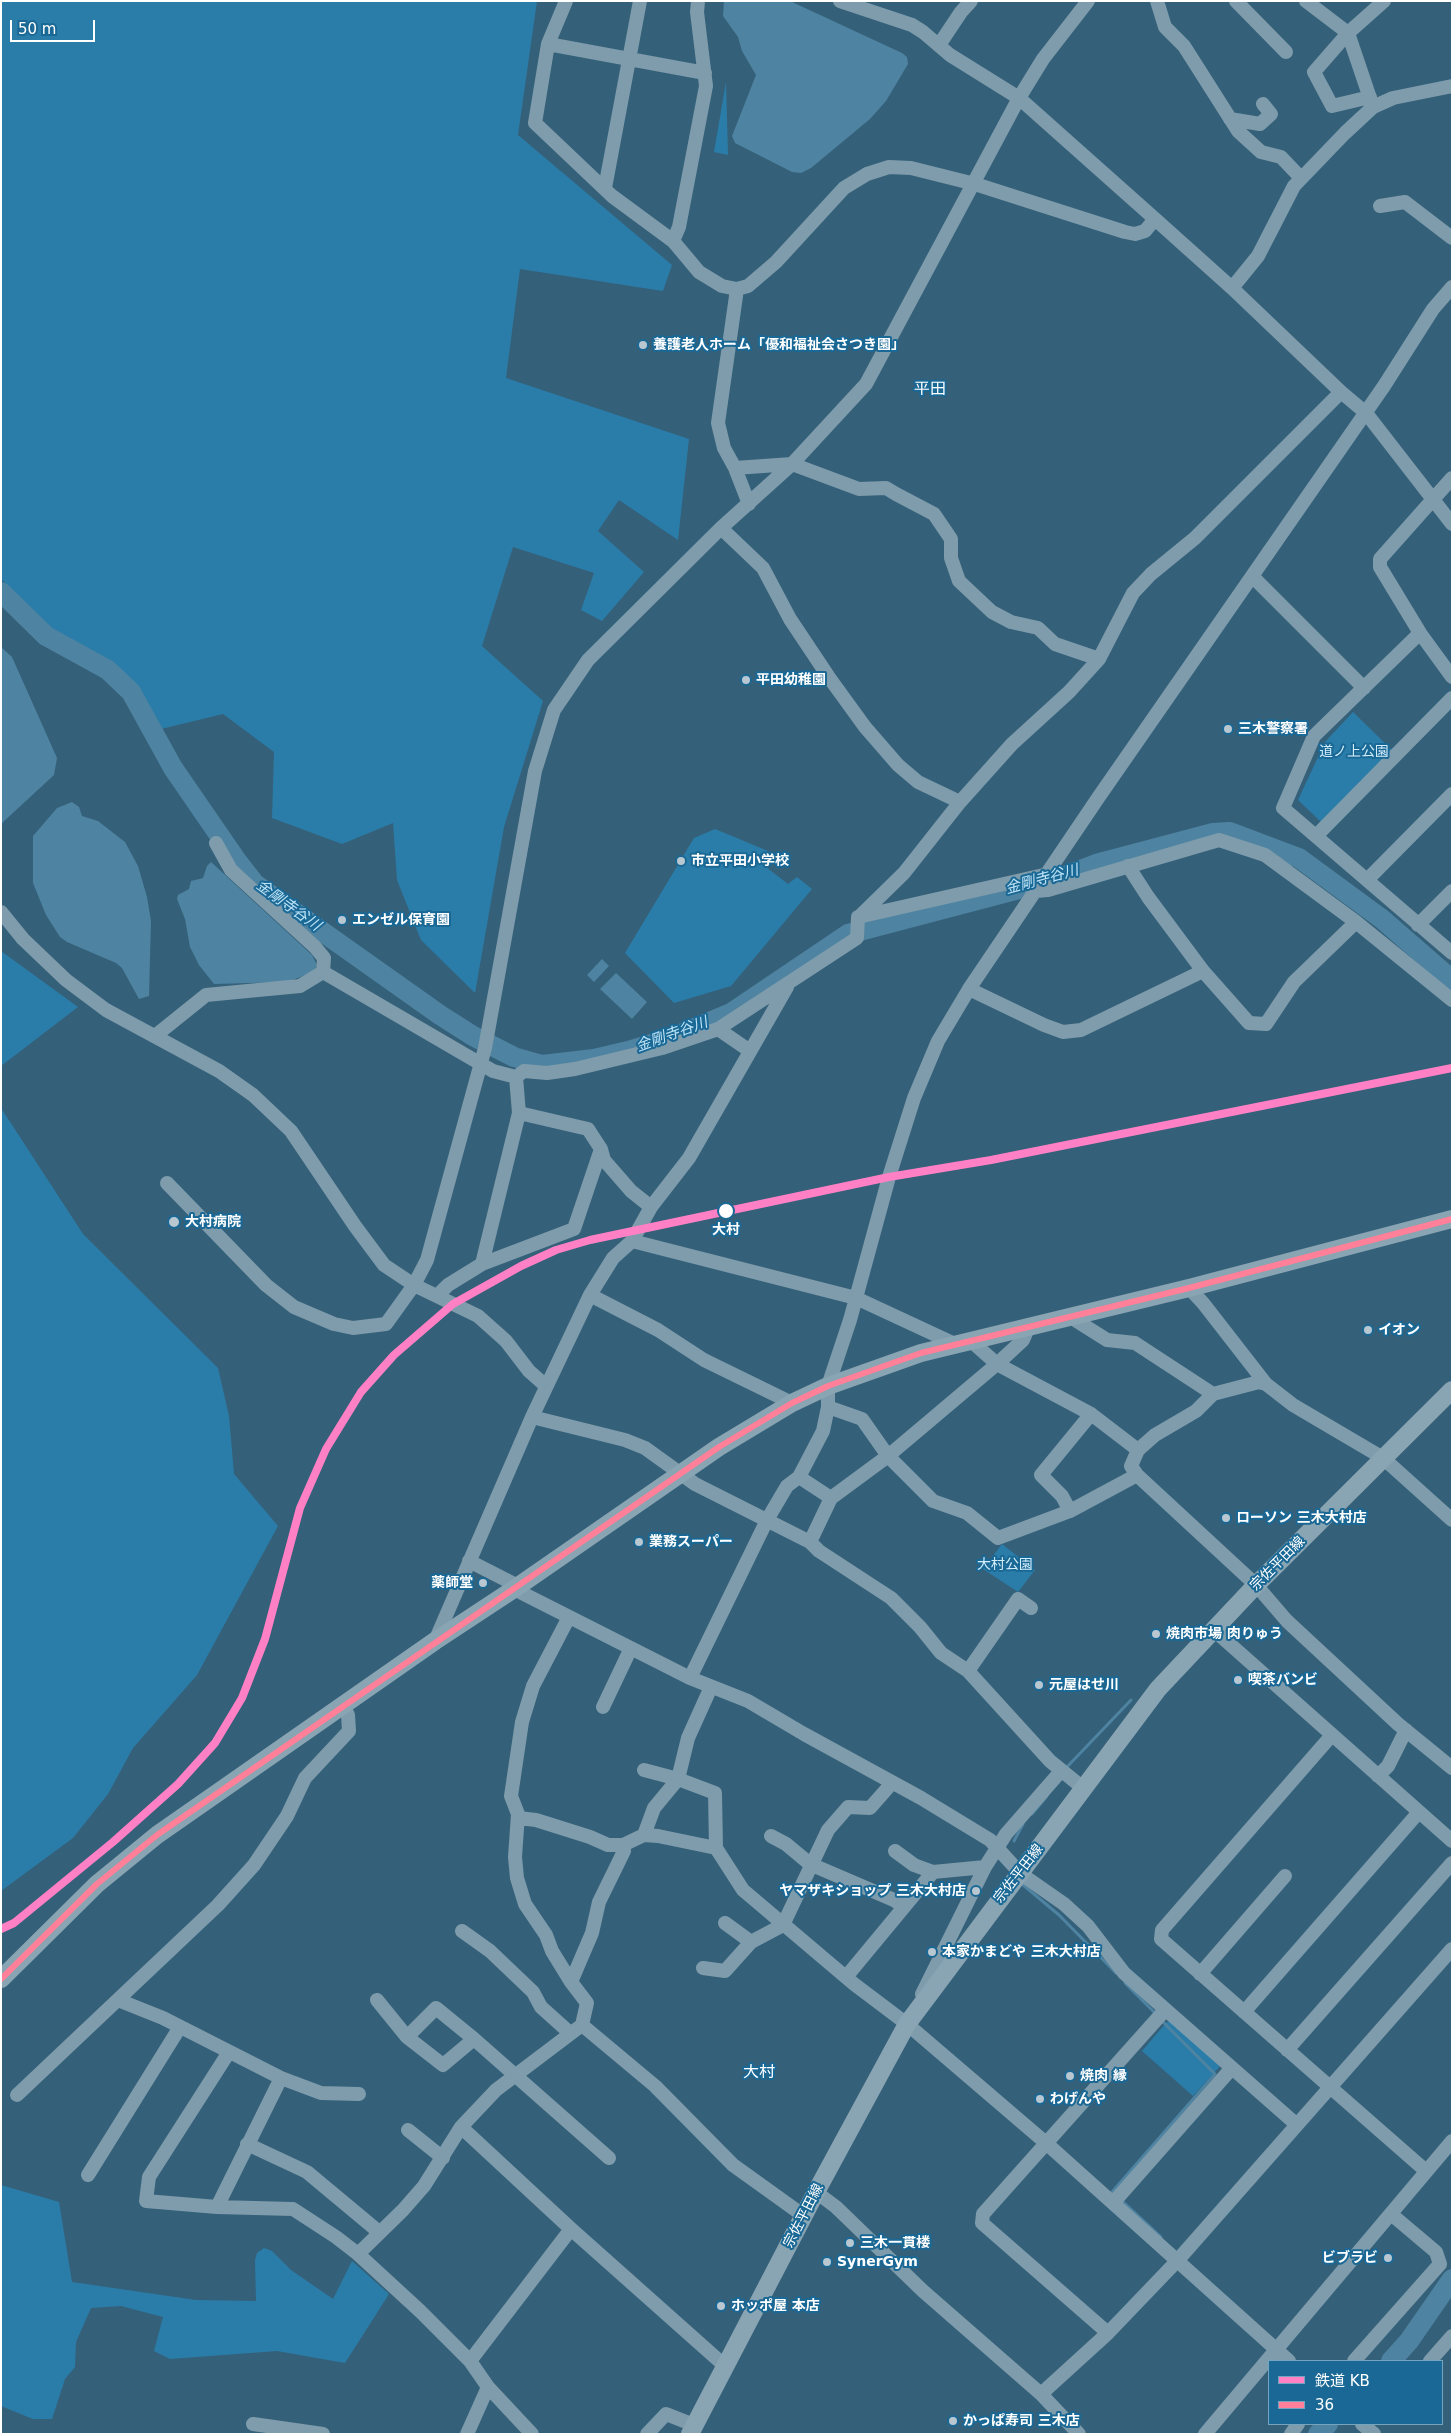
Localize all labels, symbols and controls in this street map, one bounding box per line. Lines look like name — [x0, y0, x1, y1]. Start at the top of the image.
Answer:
scale bar — [12, 10, 98, 42]
text: 50 m — [18, 20, 56, 38]
place label: 養護老人ホーム「優和福祉会さつき園」 — [653, 337, 905, 353]
marker: 養護老人ホーム「優和福祉会さつき園」 — [637, 339, 649, 351]
district label: 平田 — [914, 380, 946, 400]
place label: 平田幼稚園 — [756, 672, 826, 688]
marker: 平田幼稚園 — [740, 674, 752, 686]
place label: 三木警察署 — [1238, 721, 1308, 737]
marker: 三木警察署 — [1222, 723, 1234, 735]
park label: 道ノ上公園 — [1319, 744, 1389, 760]
place label: 市立平田小学校 — [691, 853, 789, 869]
marker: 市立平田小学校 — [675, 855, 687, 867]
water label: 金剛寺谷川 — [1003, 862, 1081, 898]
water label: 金剛寺谷川 — [252, 877, 324, 935]
place label: エンゼル保育園 — [352, 912, 450, 928]
marker: エンゼル保育園 — [336, 914, 348, 926]
water label: 金剛寺谷川 — [634, 1014, 710, 1056]
marker: 大村 — [717, 1202, 735, 1220]
place label: 大村病院 — [185, 1214, 241, 1230]
marker: 大村病院 — [167, 1215, 181, 1229]
place label: 大村 — [712, 1222, 740, 1238]
place label: イオン — [1378, 1322, 1420, 1338]
marker: イオン — [1362, 1324, 1374, 1336]
place label: ローソン 三木大村店 — [1236, 1510, 1367, 1526]
marker: ローソン 三木大村店 — [1220, 1512, 1232, 1524]
street label: 宗佐平田線 — [1247, 1533, 1309, 1595]
place label: 業務スーパー — [649, 1534, 733, 1550]
marker: 業務スーパー — [633, 1536, 645, 1548]
park label: 大村公園 — [977, 1557, 1033, 1573]
place label: 薬師堂 — [431, 1575, 473, 1591]
marker: 薬師堂 — [477, 1577, 489, 1589]
place label: 焼肉市場 肉りゅう — [1166, 1626, 1283, 1642]
marker: 焼肉市場 肉りゅう — [1150, 1628, 1162, 1640]
place label: 喫茶バンビ — [1248, 1672, 1318, 1688]
marker: 喫茶バンビ — [1232, 1674, 1244, 1686]
place label: 元屋はせ川 — [1049, 1677, 1119, 1693]
marker: 元屋はせ川 — [1033, 1679, 1045, 1691]
street label: 宗佐平田線 — [991, 1841, 1047, 1907]
place label: ヤマザキショップ 三木大村店 — [779, 1883, 966, 1899]
marker: ヤマザキショップ 三木大村店 — [970, 1885, 982, 1897]
place label: 本家かまどや 三木大村店 — [942, 1944, 1101, 1960]
marker: 本家かまどや 三木大村店 — [926, 1946, 938, 1958]
district label: 大村 — [743, 2063, 775, 2083]
place label: 焼肉 縁 — [1080, 2068, 1127, 2084]
marker: 焼肉 縁 — [1064, 2070, 1076, 2082]
place label: わげんや — [1050, 2091, 1106, 2107]
marker: わげんや — [1034, 2093, 1046, 2105]
street label: 宗佐平田線 — [781, 2181, 827, 2251]
place label: 三木一貫楼 — [860, 2235, 930, 2251]
marker: 三木一貫楼 — [844, 2237, 856, 2249]
place label: ビブラビ — [1322, 2250, 1378, 2266]
marker: ビブラビ — [1382, 2252, 1394, 2264]
place label: SynerGym — [837, 2254, 918, 2270]
marker: SynerGym — [821, 2256, 833, 2268]
place label: ホッポ屋 本店 — [731, 2298, 820, 2314]
marker: ホッポ屋 本店 — [715, 2300, 727, 2312]
legend — [1268, 2360, 1443, 2425]
text: 鉄道 KB — [1315, 2372, 1370, 2390]
text: 36 — [1315, 2396, 1334, 2414]
place label: かっぱ寿司 三木店 — [963, 2413, 1080, 2429]
marker: かっぱ寿司 三木店 — [947, 2415, 959, 2427]

